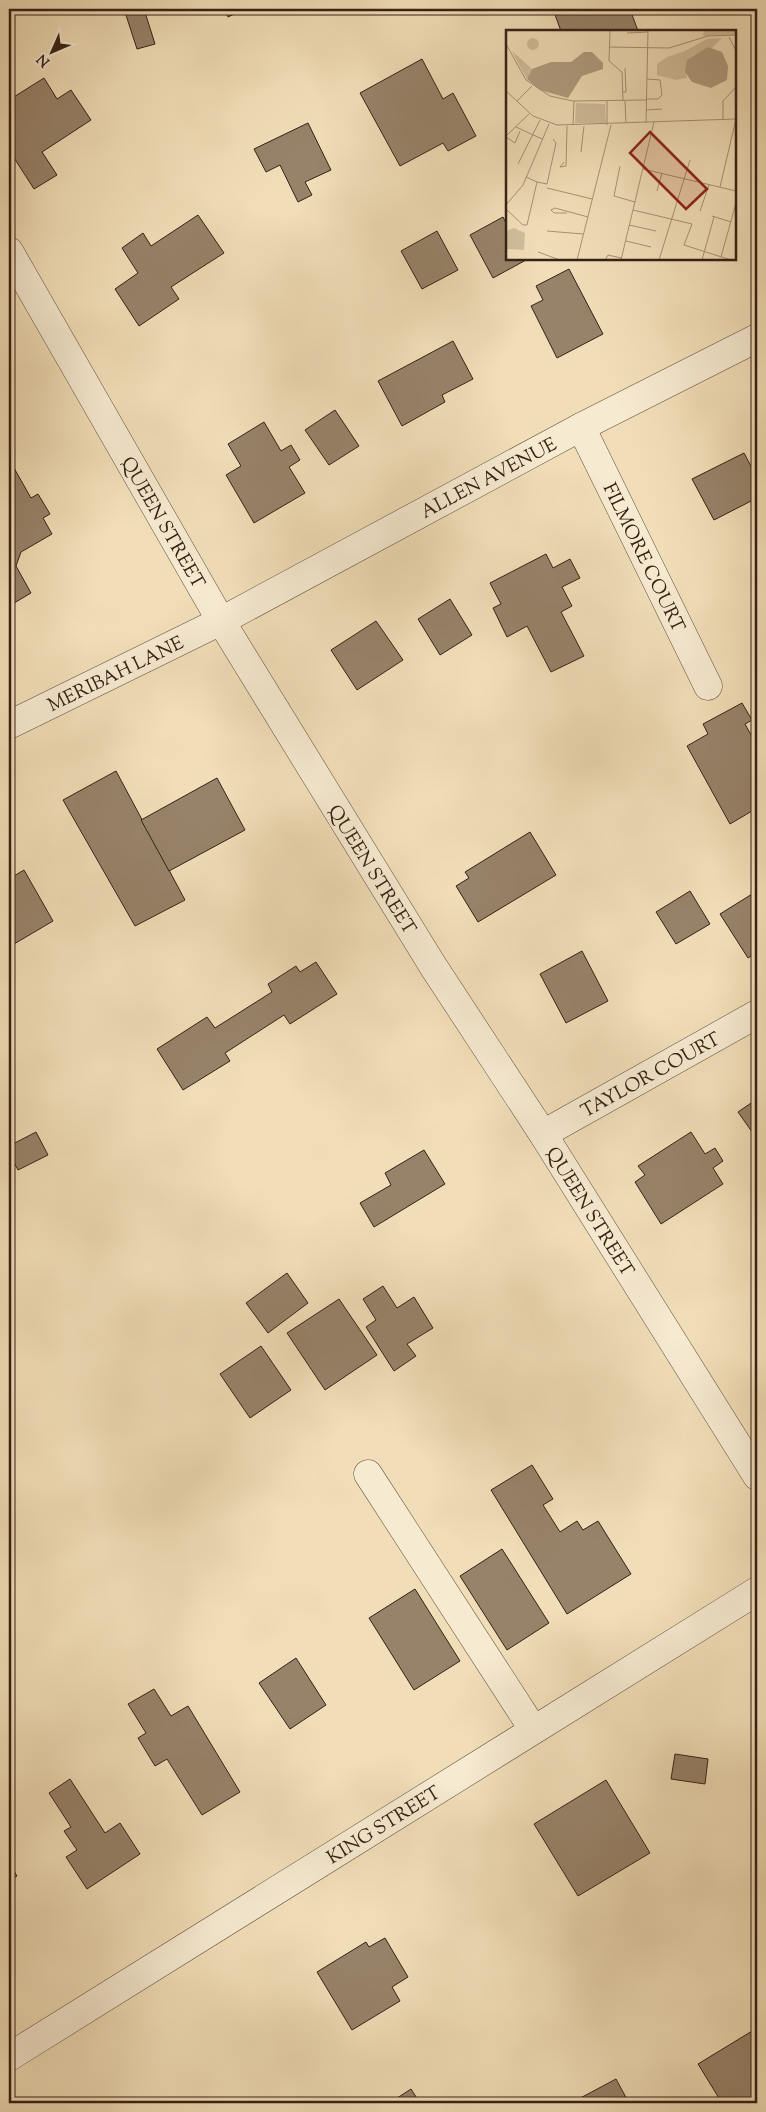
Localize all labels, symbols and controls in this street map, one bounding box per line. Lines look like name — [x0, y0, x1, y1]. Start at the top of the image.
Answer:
north arrow — [28, 28, 78, 78]
inset map — [506, 30, 736, 260]
text: N — [33, 49, 55, 71]
street label: ALLEN AVENUE — [416, 432, 563, 527]
street label: QUEEN STREET — [113, 452, 211, 594]
street label: FILMORE COURT — [595, 479, 691, 637]
street label: MERIBAH LANE — [44, 630, 189, 720]
street label: QUEEN STREET — [320, 800, 422, 940]
street label: TAYLOR COURT — [577, 1027, 726, 1126]
street label: QUEEN STREET — [538, 1142, 640, 1282]
street label: KING STREET — [322, 1780, 446, 1872]

